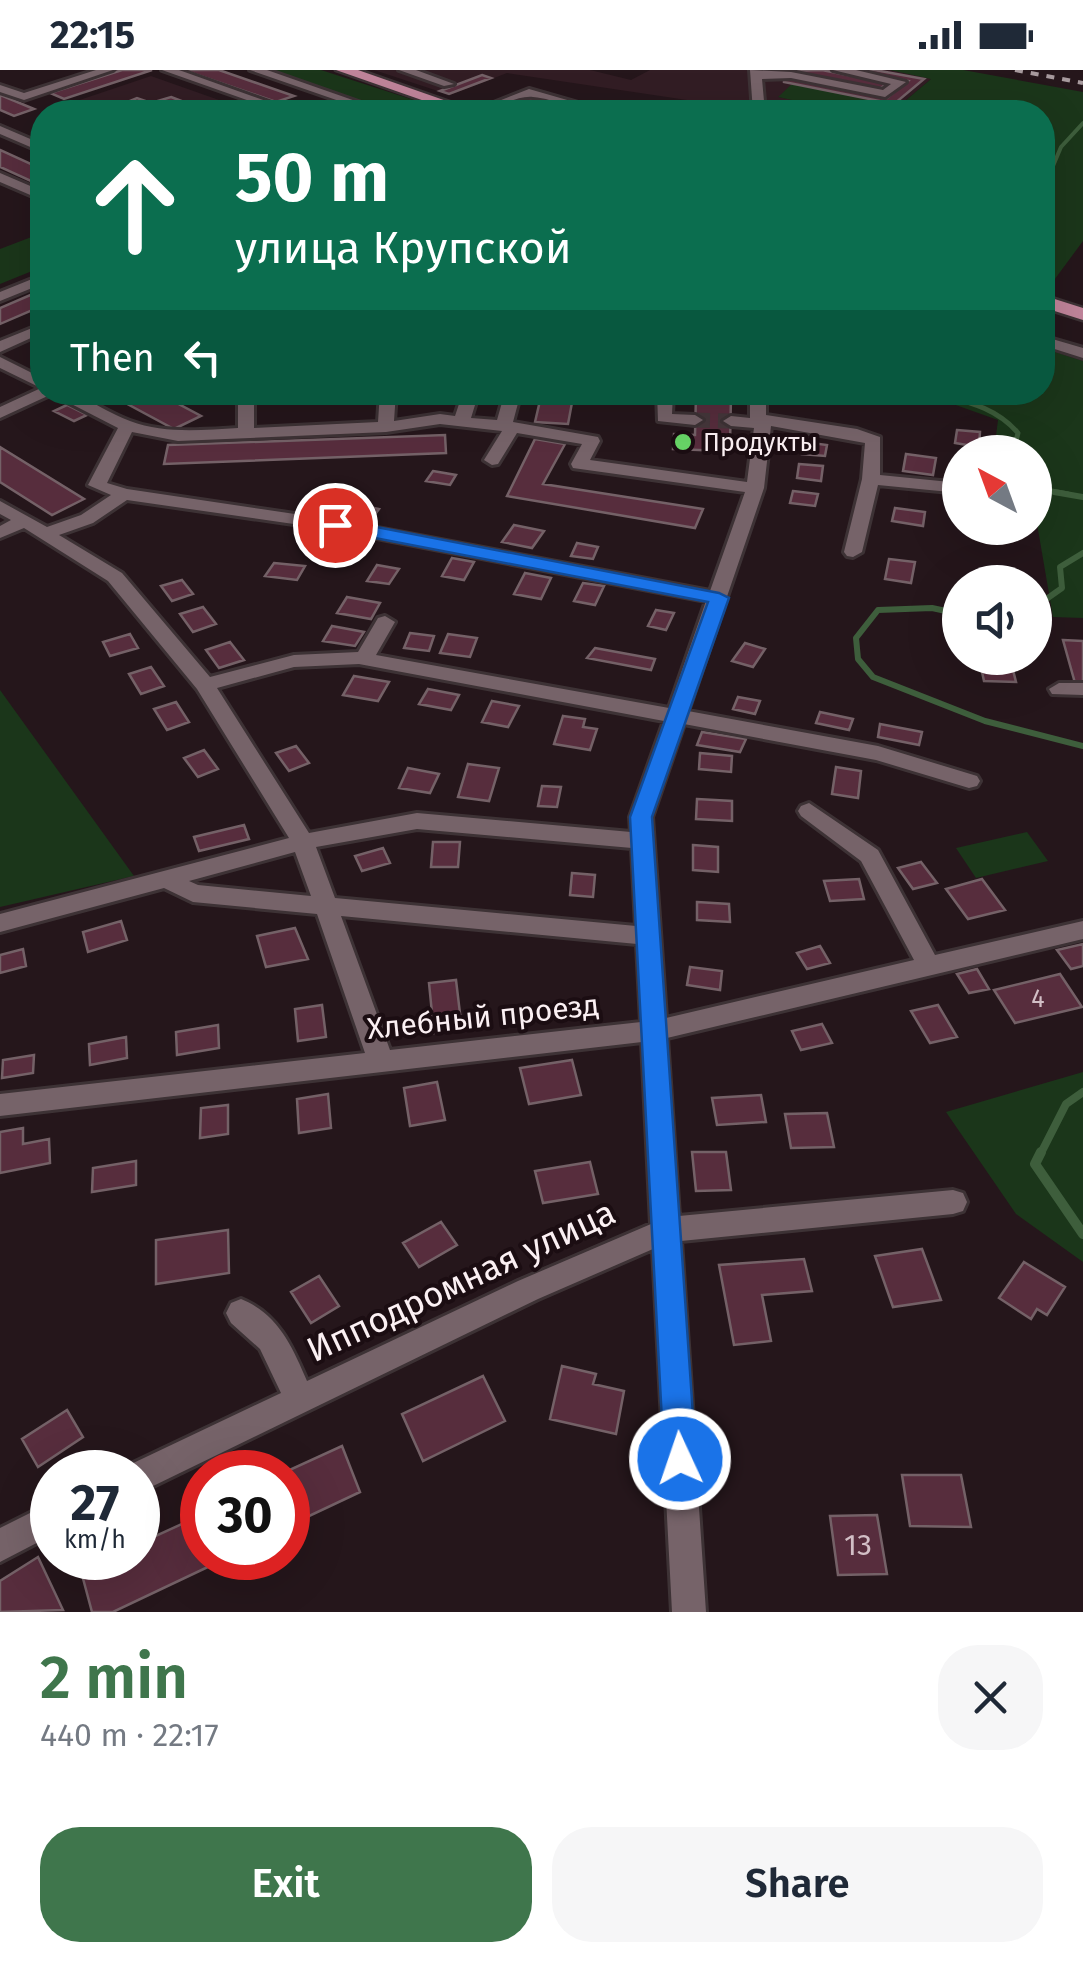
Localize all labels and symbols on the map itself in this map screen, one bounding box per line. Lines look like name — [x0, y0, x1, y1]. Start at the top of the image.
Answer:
place label: Продукты — [703, 428, 818, 458]
marker: Продукты — [672, 431, 694, 453]
north arrow — [942, 435, 1052, 545]
pin — [293, 483, 378, 568]
house number: 4 — [1031, 984, 1045, 1014]
street label: Хлебный проезд — [365, 987, 601, 1047]
street label: Ипподромная улица — [300, 1191, 622, 1371]
position arrow — [628, 1407, 732, 1511]
speed limit sign: 30 — [180, 1450, 310, 1580]
house number: 13 — [844, 1527, 872, 1563]

